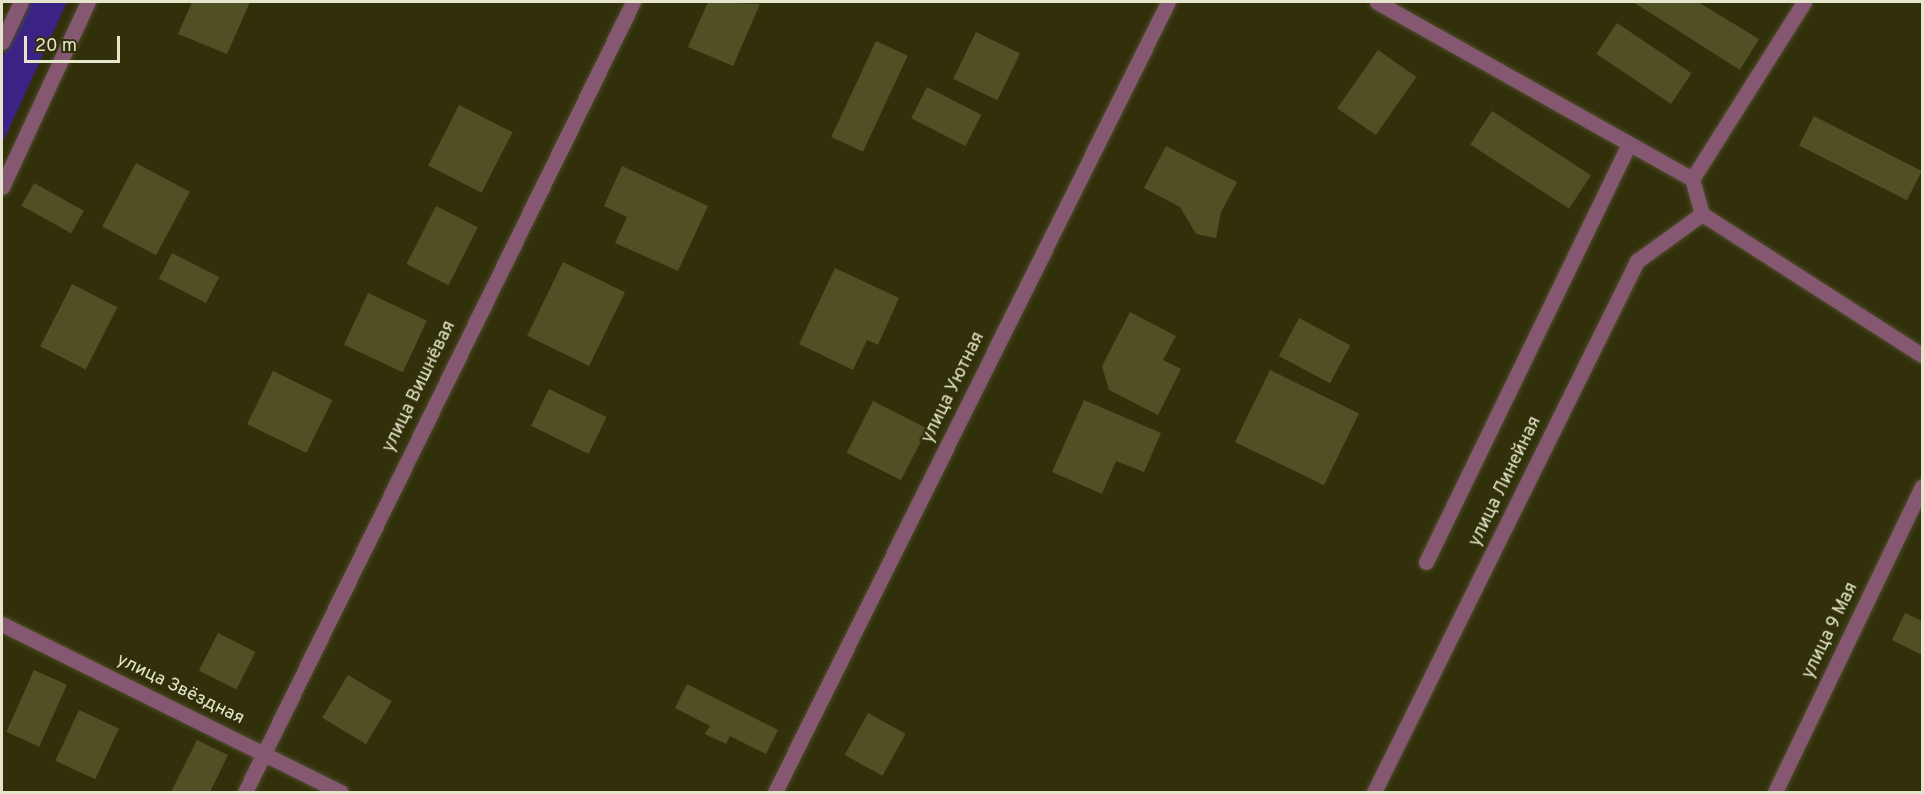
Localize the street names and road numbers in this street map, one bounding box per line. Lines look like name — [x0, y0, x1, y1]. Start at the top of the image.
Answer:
street label: улица Вишнёвая — [379, 318, 461, 456]
street label: улица Уютная — [918, 329, 990, 447]
street label: улица Линейная — [1465, 413, 1547, 551]
street label: улица 9 Мая — [1798, 579, 1864, 683]
street label: улица Звёздная — [113, 650, 247, 730]

